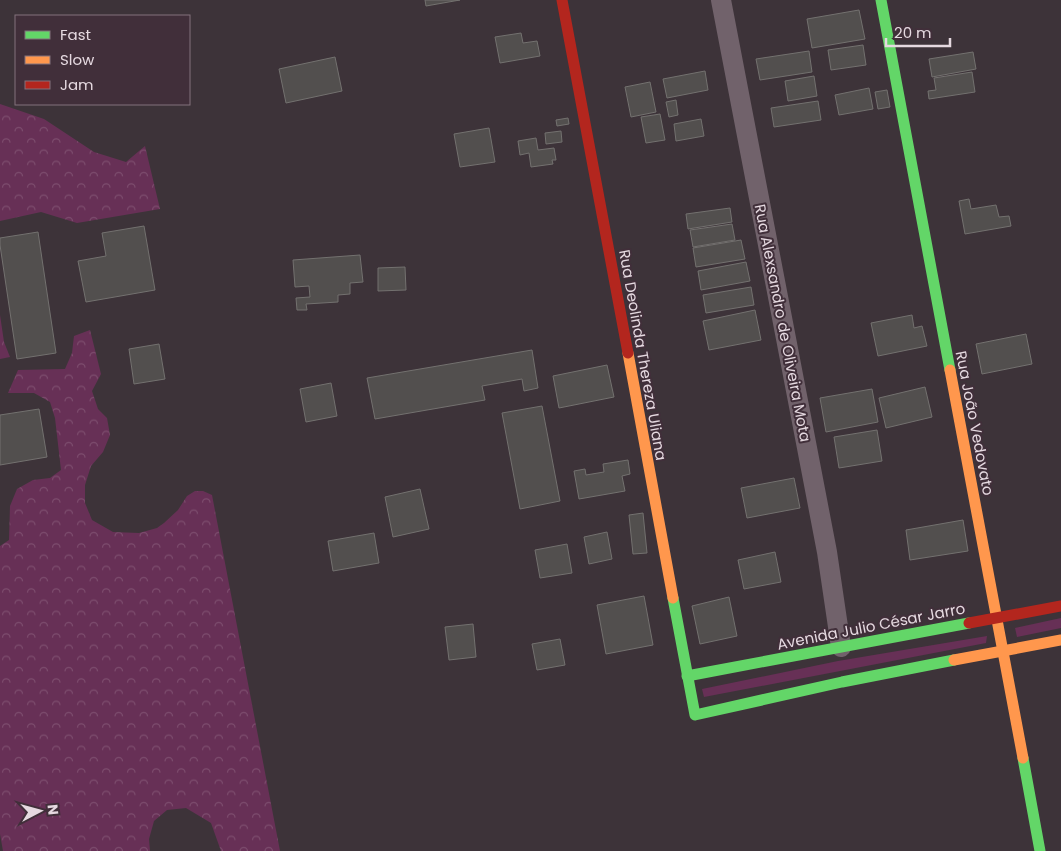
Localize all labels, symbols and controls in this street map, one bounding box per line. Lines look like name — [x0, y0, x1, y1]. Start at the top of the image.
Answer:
legend — [15, 15, 190, 105]
scale bar — [886, 15, 950, 47]
text: 20 m — [894, 22, 932, 43]
text: Fast — [60, 24, 91, 45]
text: Slow — [60, 49, 95, 70]
text: Jam — [60, 74, 94, 95]
street label: Rua Alexsandro de Oliveira Mota — [750, 202, 816, 444]
street label: Rua Deolinda Thereza Uliana — [614, 248, 672, 462]
street label: Rua João Vedovato — [951, 349, 999, 497]
street label: Avenida Julio César Jarro — [775, 597, 967, 655]
north arrow — [15, 786, 65, 836]
text: N — [42, 803, 63, 816]

